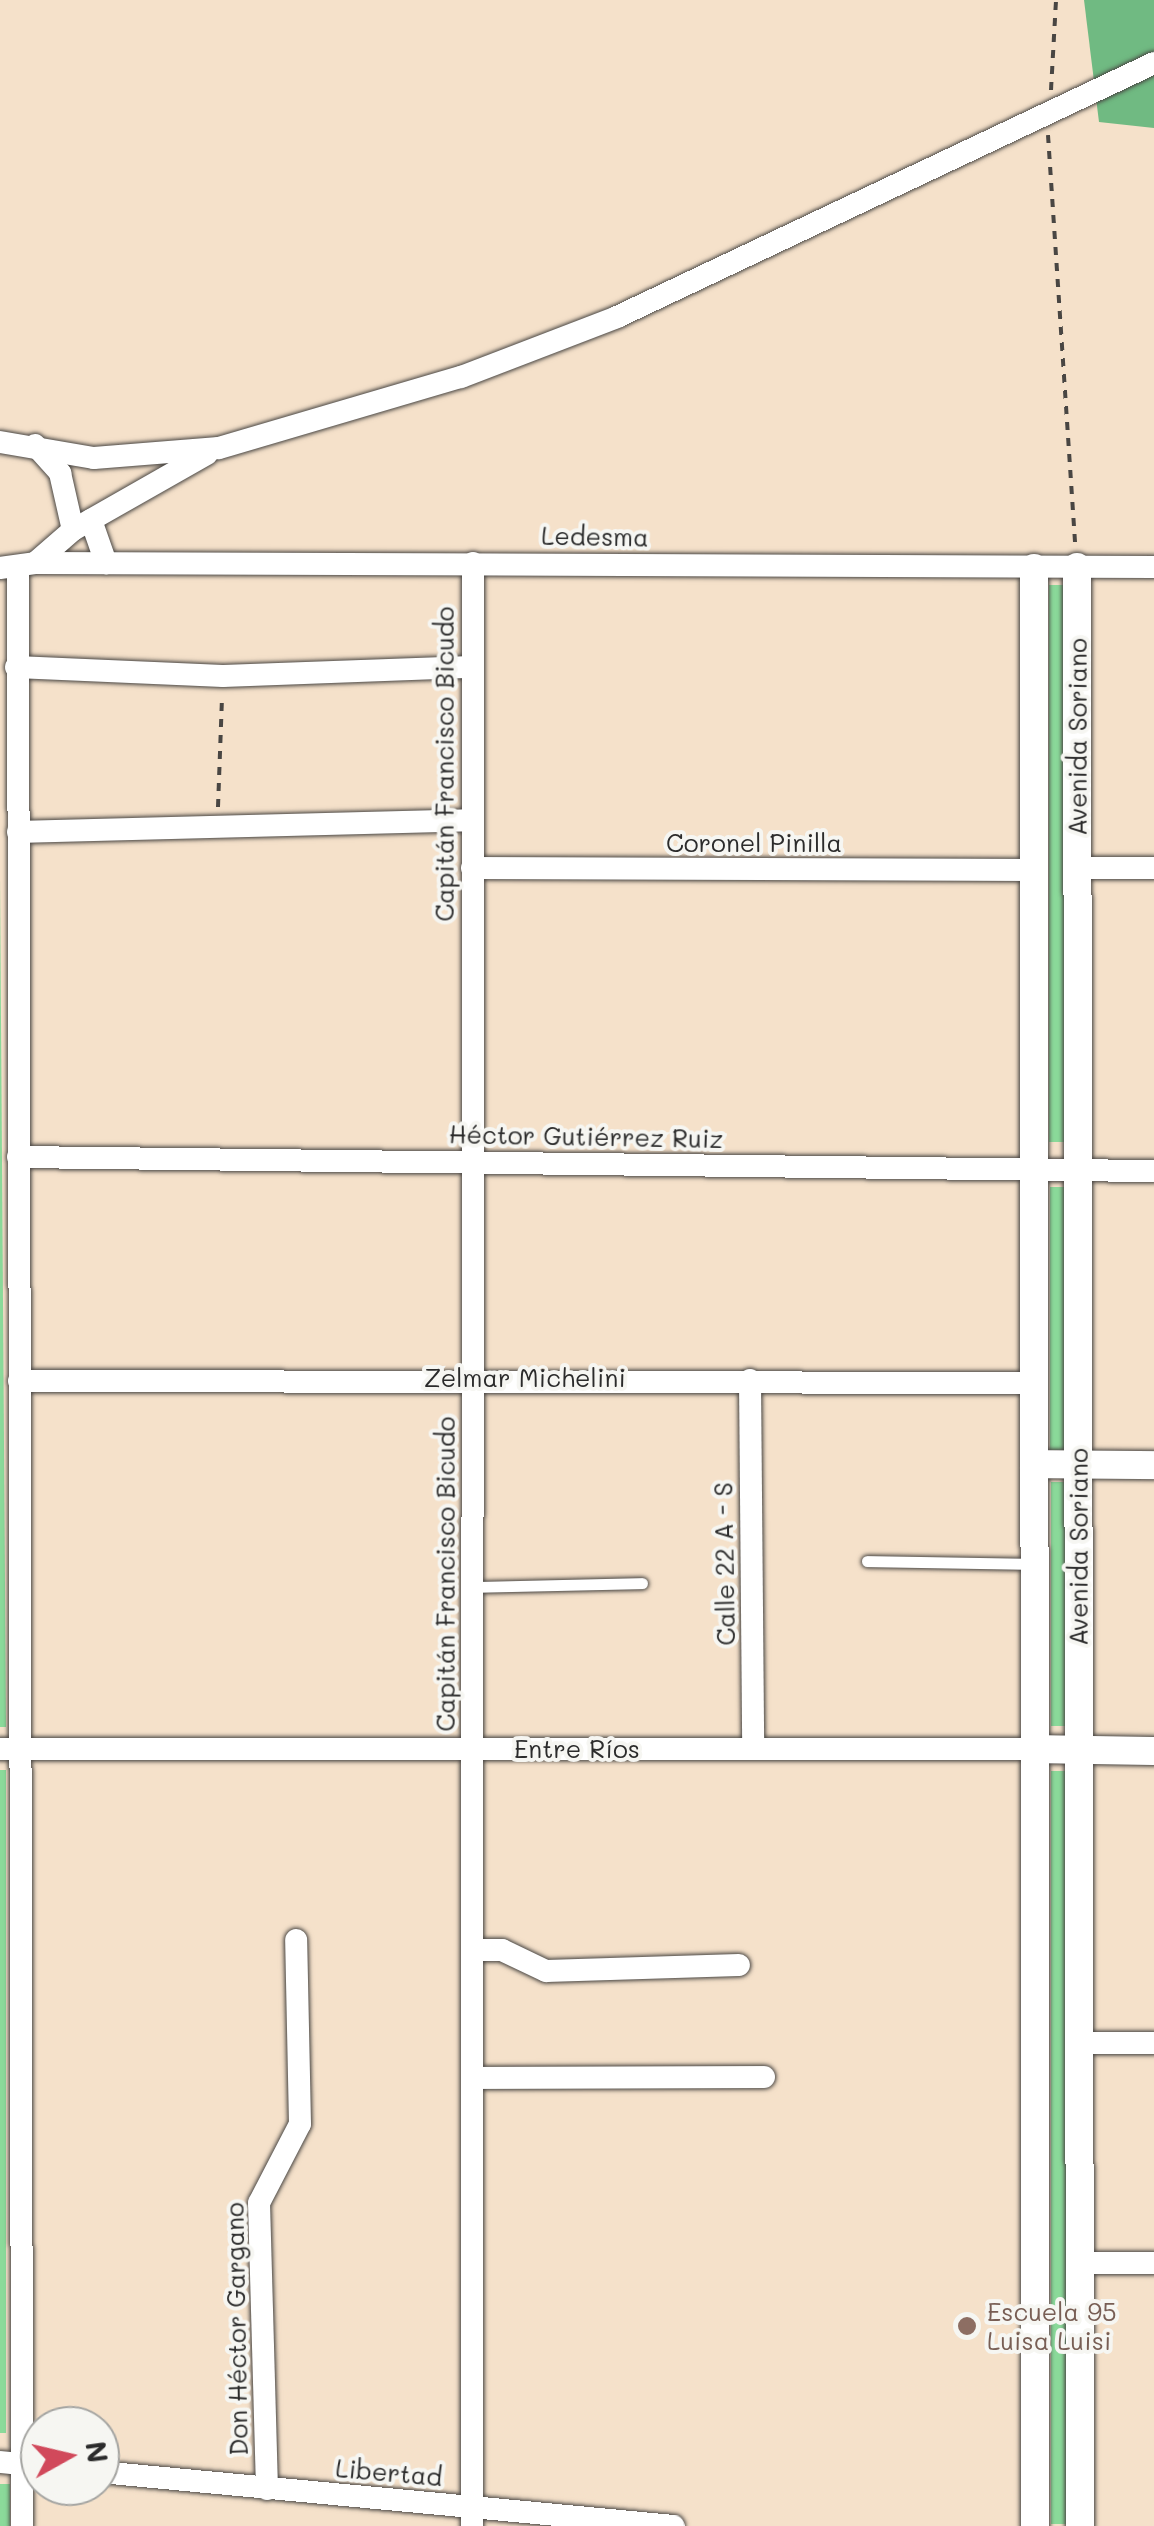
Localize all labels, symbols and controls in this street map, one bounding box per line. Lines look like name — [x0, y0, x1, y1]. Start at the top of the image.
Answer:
street label: Ledesma — [541, 520, 649, 552]
street label: Capitán Francisco Bicudo — [429, 606, 459, 922]
street label: Avenida Soriano — [1062, 638, 1092, 836]
street label: Coronel Pinilla — [666, 827, 842, 857]
street label: Héctor Gutiérrez Ruiz — [449, 1119, 723, 1153]
street label: Zelmar Michelini — [424, 1362, 626, 1392]
street label: Capitán Francisco Bicudo — [430, 1416, 460, 1732]
street label: Avenida Soriano — [1063, 1448, 1093, 1646]
street label: Calle 22 A - S — [708, 1482, 740, 1646]
street label: Entre Ríos — [514, 1733, 640, 1763]
street label: Don Héctor Gargano — [219, 2202, 253, 2456]
place label: Escuela 95 Luisa Luisi — [987, 2297, 1117, 2356]
marker: Escuela 95 Luisa Luisi — [956, 2315, 978, 2337]
north arrow — [20, 2406, 120, 2506]
text: N — [78, 2439, 117, 2465]
street label: Libertad — [334, 2452, 444, 2492]

